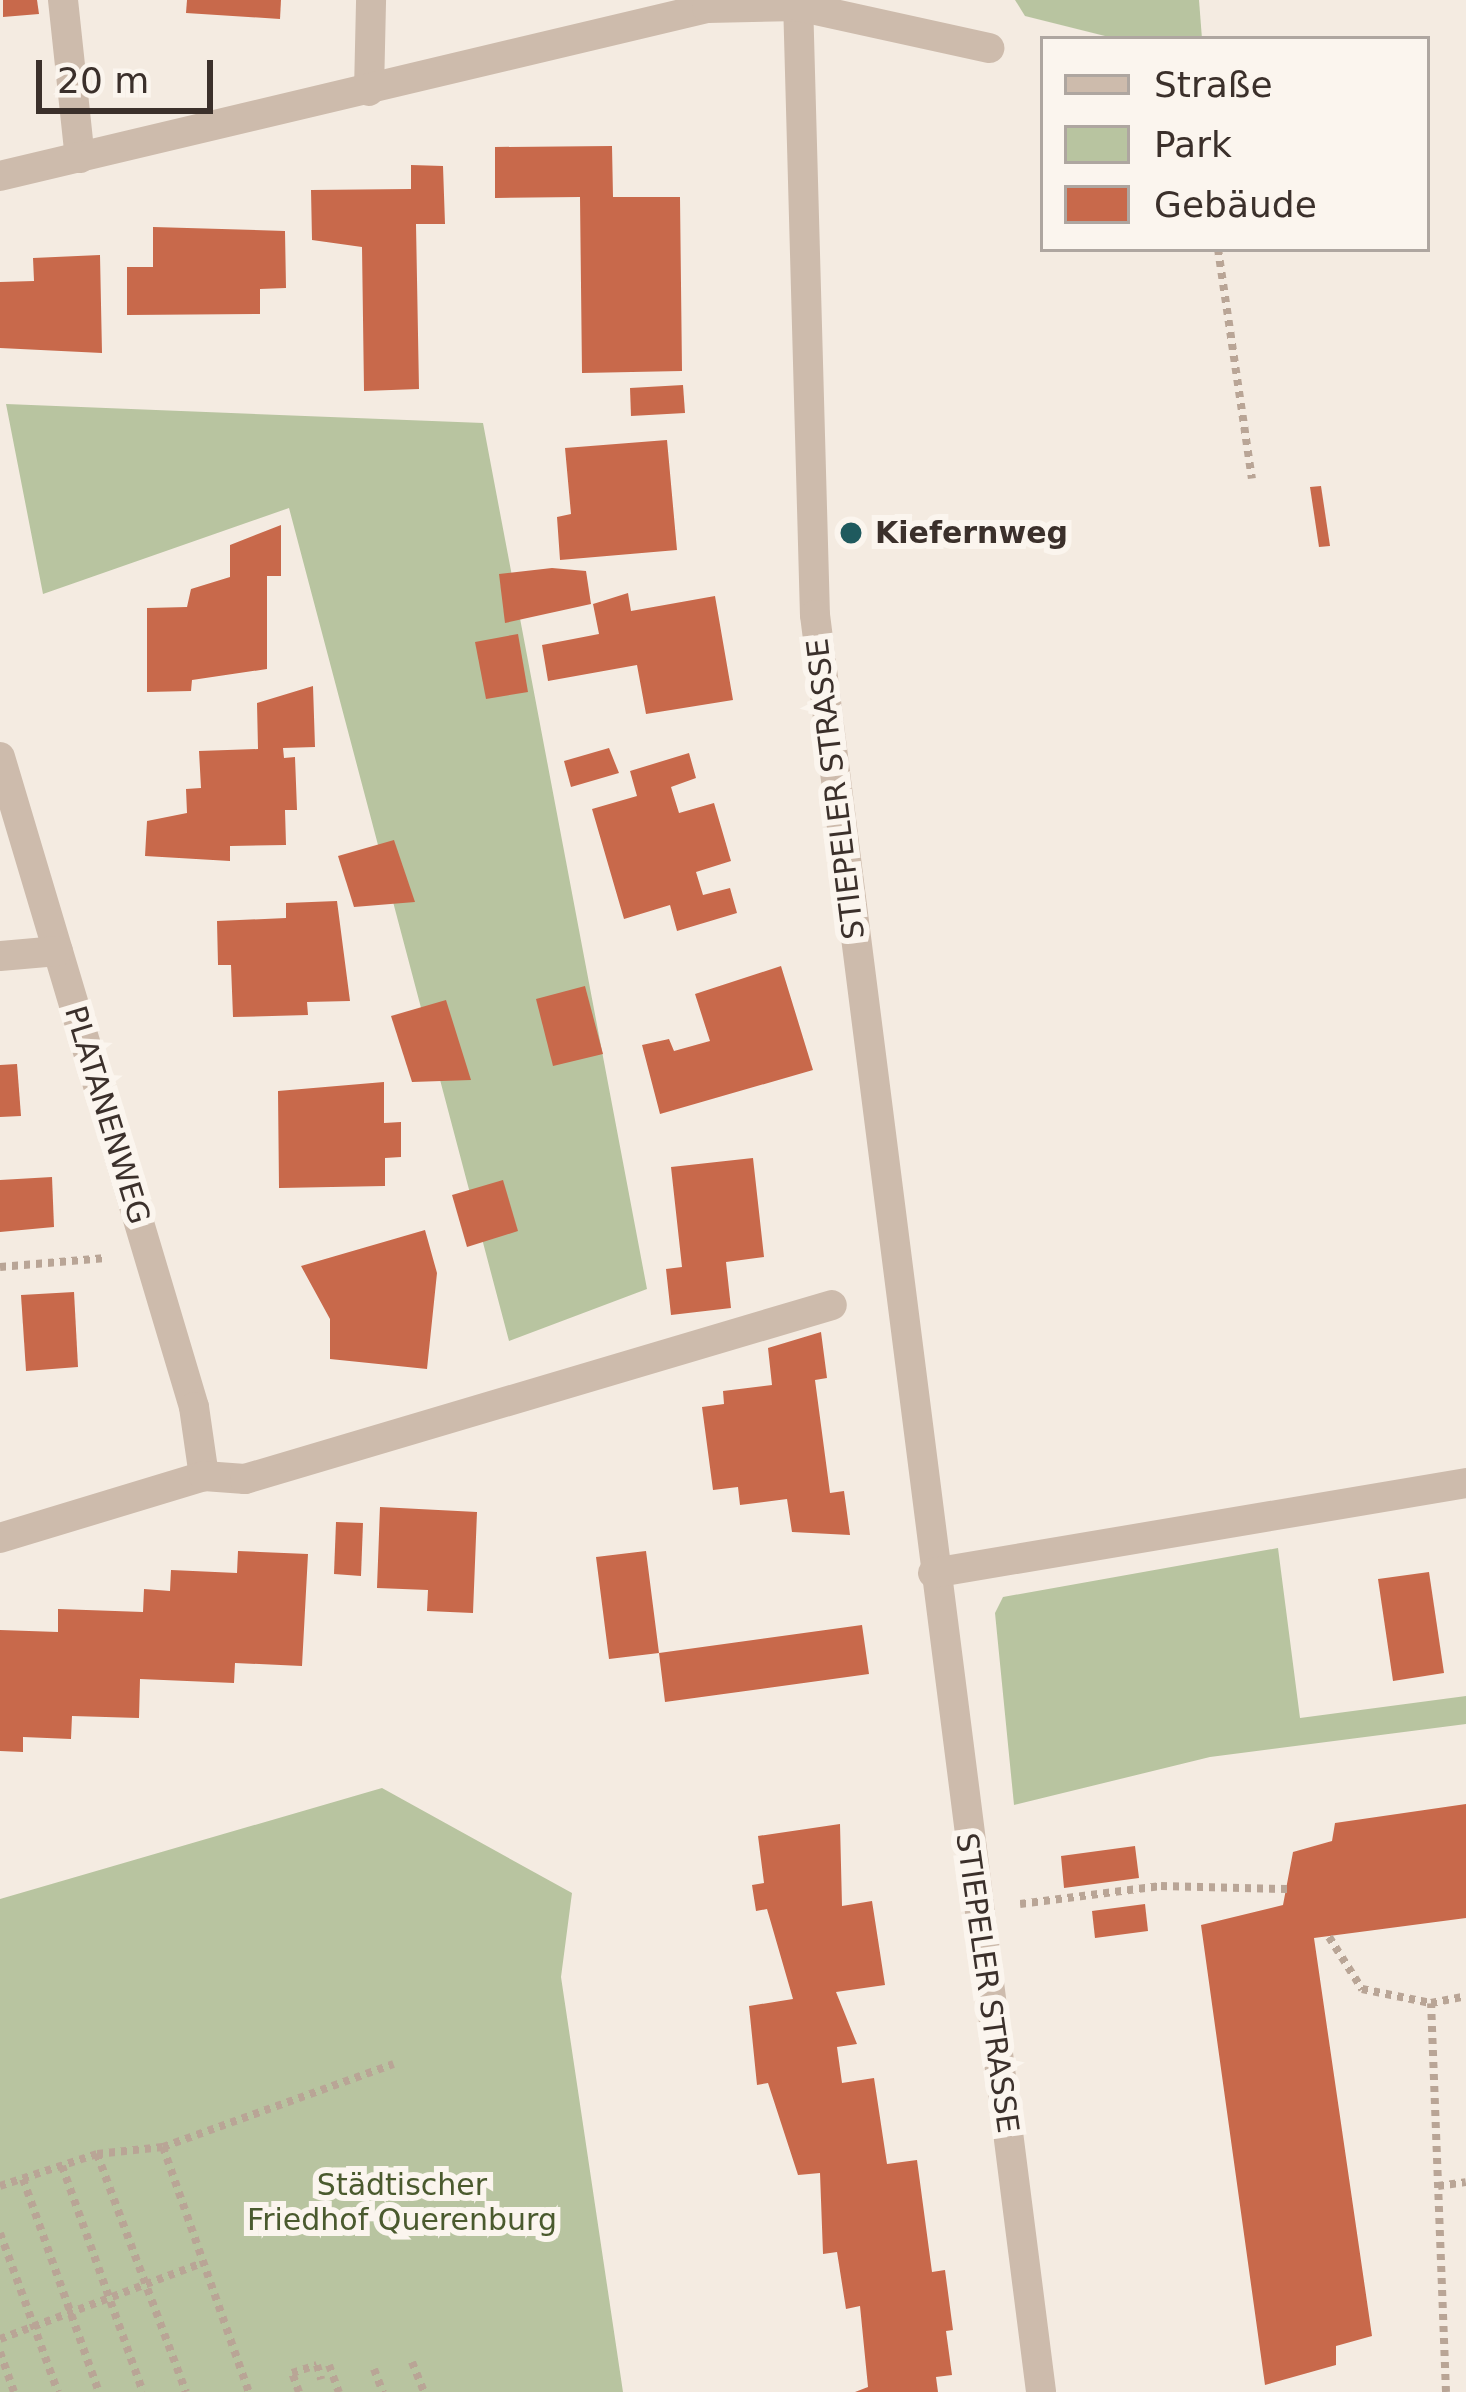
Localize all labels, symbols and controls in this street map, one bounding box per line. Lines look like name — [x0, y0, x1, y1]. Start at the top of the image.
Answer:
scale bar — [42, 36, 219, 110]
legend — [1040, 36, 1430, 252]
text: 20 m — [57, 60, 149, 101]
text: Straße — [1154, 64, 1273, 105]
text: Park — [1154, 124, 1232, 165]
text: Gebäude — [1154, 184, 1317, 225]
place label: Kiefernweg — [875, 515, 1068, 551]
marker: Kiefernweg — [838, 520, 864, 546]
street label: STIEPELER STRASSE — [800, 637, 872, 941]
street label: PLATANENWEG — [57, 1002, 157, 1228]
street label: STIEPELER STRASSE — [948, 1831, 1026, 2135]
park label: Städtischer Friedhof Querenburg — [247, 2167, 557, 2238]

